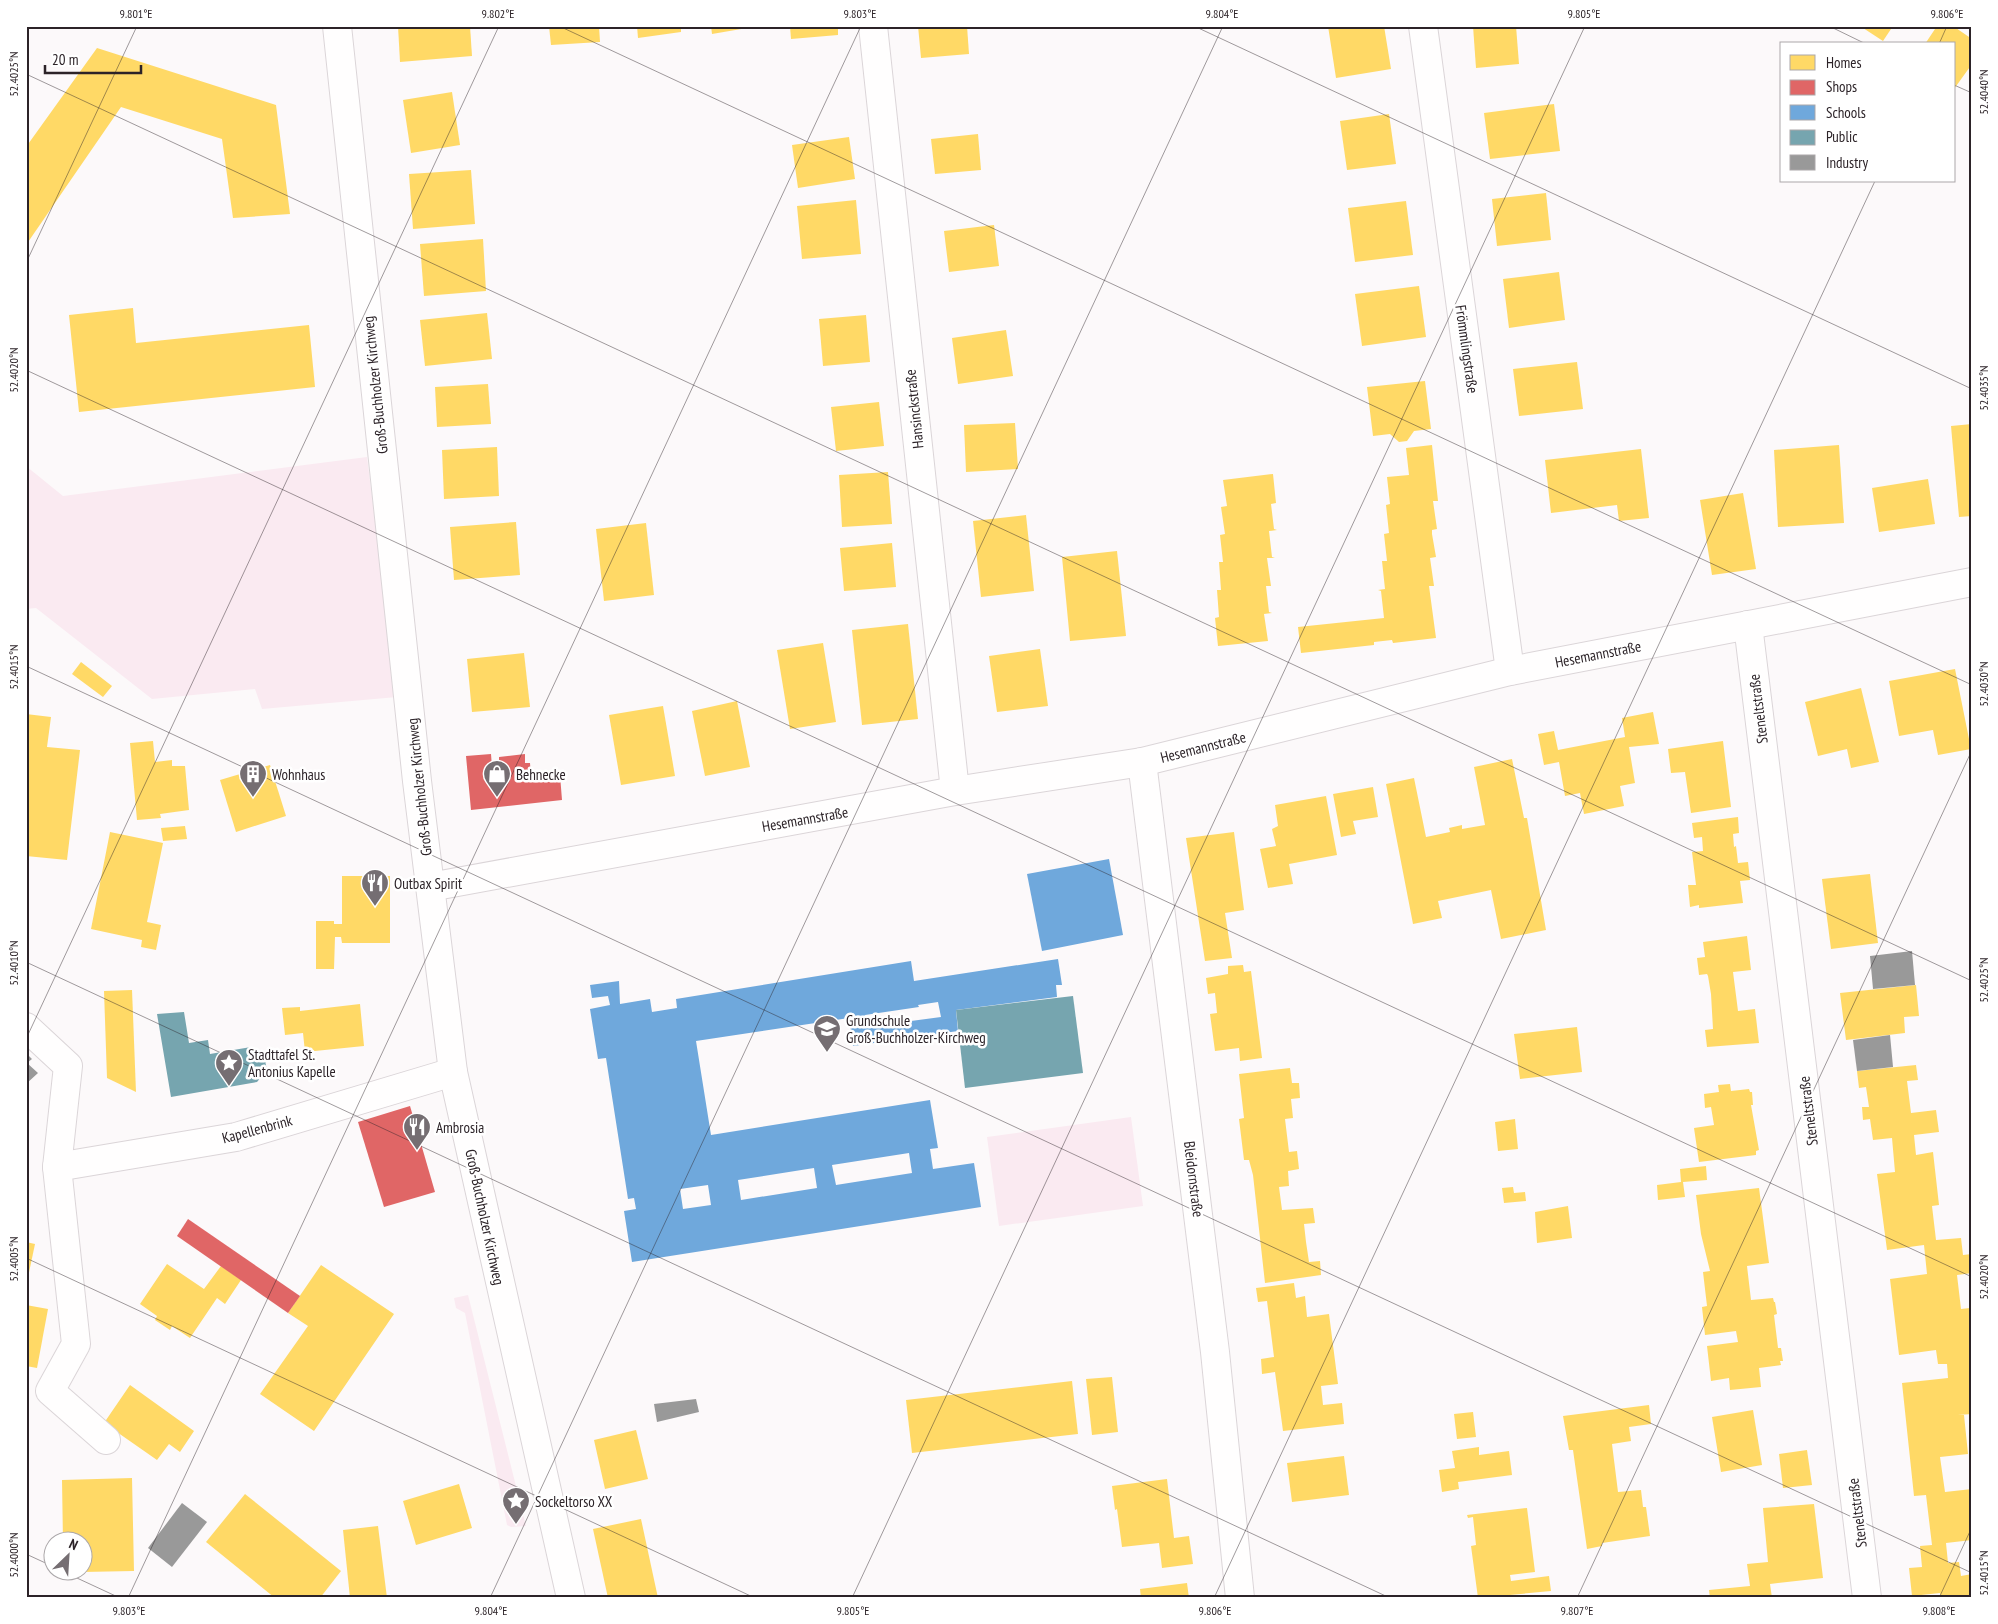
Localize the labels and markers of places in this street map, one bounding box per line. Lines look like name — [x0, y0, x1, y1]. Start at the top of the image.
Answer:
building icon: Wohnhaus — [238, 759, 268, 798]
shop icon: Behnecke — [482, 759, 512, 798]
place label: Wohnhaus — [272, 765, 325, 784]
place label: Behnecke — [516, 765, 566, 784]
restaurant icon: Outbax Spirit — [360, 868, 390, 907]
place label: Outbax Spirit — [394, 874, 462, 893]
place label: Grundschule Groß-Buchholzer-Kirchweg — [846, 1011, 986, 1047]
school or university icon: Grundschule Groß-Buchholzer-Kirchweg — [812, 1014, 842, 1053]
place label: Stadttafel St. Antonius Kapelle — [248, 1045, 336, 1081]
place icon: Stadttafel St. Antonius Kapelle — [214, 1048, 244, 1087]
restaurant icon: Ambrosia — [402, 1112, 432, 1151]
place label: Ambrosia — [436, 1118, 484, 1137]
place icon: Sockeltorso XX — [501, 1486, 531, 1525]
place label: Sockeltorso XX — [535, 1492, 613, 1511]

